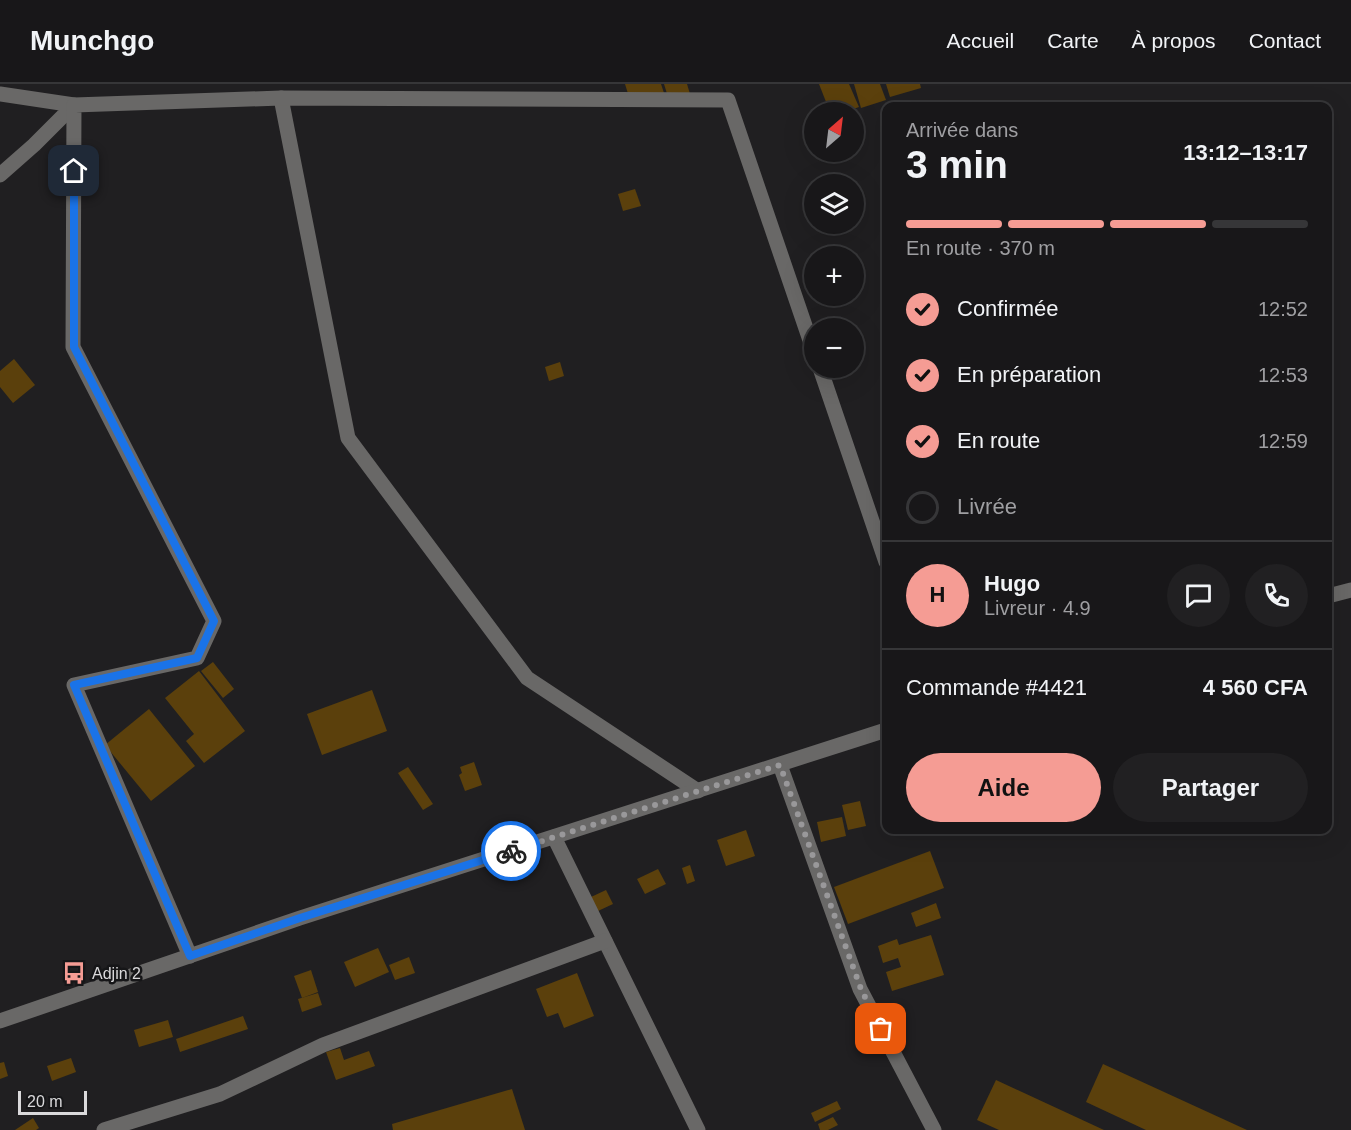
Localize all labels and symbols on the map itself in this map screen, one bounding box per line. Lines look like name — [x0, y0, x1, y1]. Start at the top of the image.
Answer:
north arrow — [804, 102, 864, 162]
pin — [48, 145, 99, 196]
courier — [481, 821, 541, 881]
bus stop icon: Adjin 2 — [61, 960, 87, 986]
place label: Adjin 2 — [92, 965, 141, 982]
pin — [855, 1003, 906, 1054]
scale bar — [18, 1088, 87, 1116]

